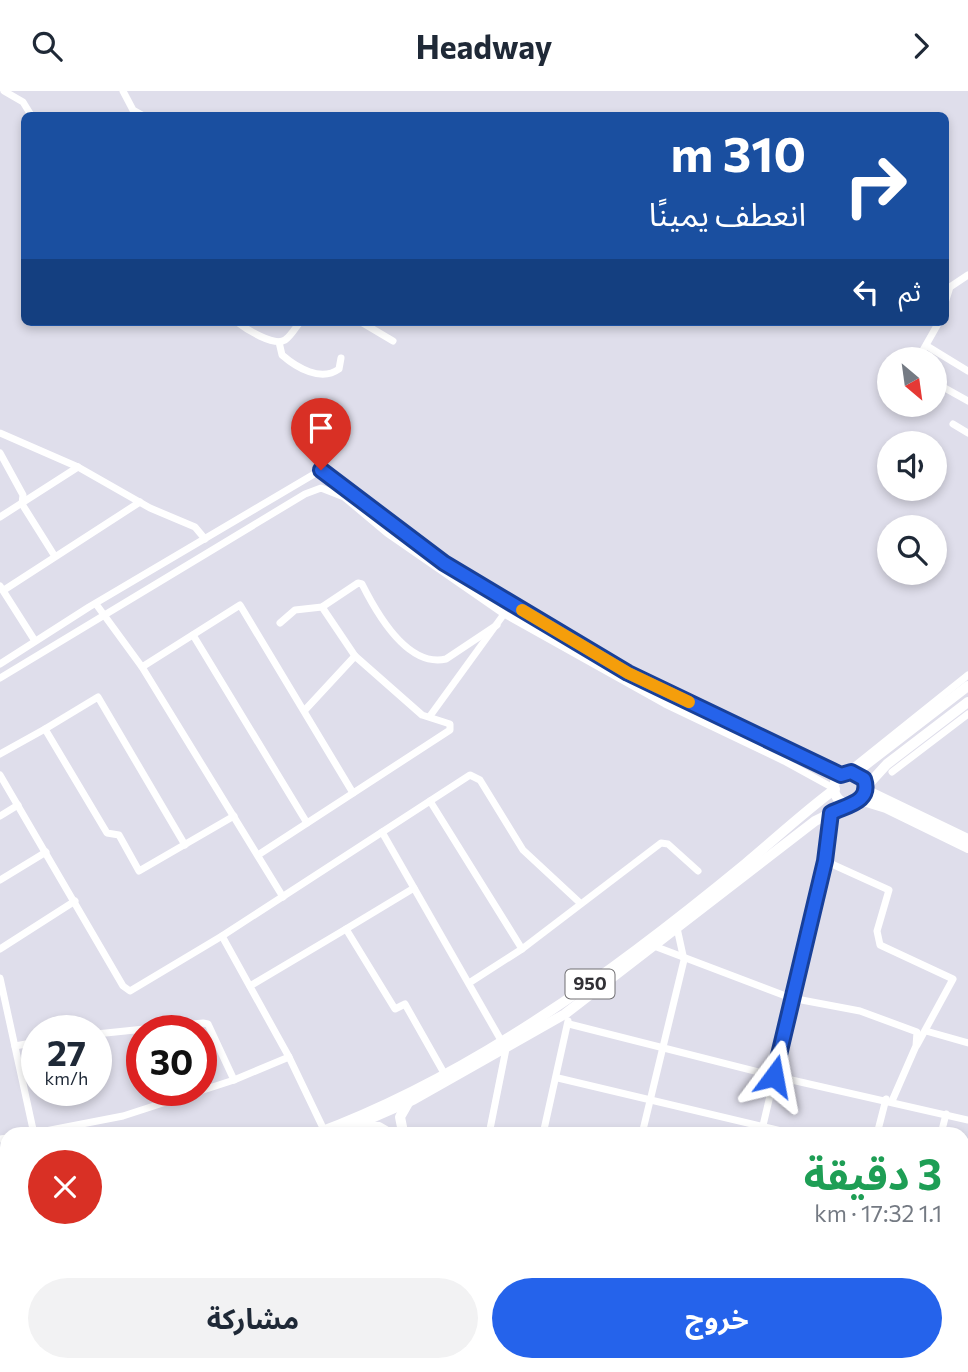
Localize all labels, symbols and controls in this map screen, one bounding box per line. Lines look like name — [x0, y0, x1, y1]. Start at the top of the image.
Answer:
text: Headway — [416, 26, 552, 66]
icon: search — [28, 27, 66, 65]
icon: forward — [902, 27, 940, 65]
text: 310 m — [671, 122, 806, 182]
icon: right — [830, 140, 921, 231]
text: انعطف يمينًا — [649, 193, 806, 233]
icon: left — [847, 273, 885, 311]
text: ثم — [899, 275, 921, 306]
north arrow — [877, 347, 947, 417]
map controls — [877, 347, 947, 585]
pin — [291, 398, 351, 470]
icon: arrive — [302, 409, 340, 447]
button: sound — [877, 431, 947, 501]
button: search — [877, 515, 947, 585]
road number: 950 — [566, 969, 614, 999]
speed limit sign: 30 — [126, 1015, 217, 1106]
text: 27 — [47, 1030, 86, 1073]
position arrow — [737, 1039, 811, 1113]
text: km/h — [45, 1067, 88, 1089]
text: 3 دقيقة — [804, 1147, 942, 1199]
button: close — [28, 1150, 102, 1224]
text: 1.1 km · 17:32 — [814, 1199, 942, 1227]
button: مشاركة — [28, 1278, 478, 1358]
button: خروج — [492, 1278, 942, 1358]

